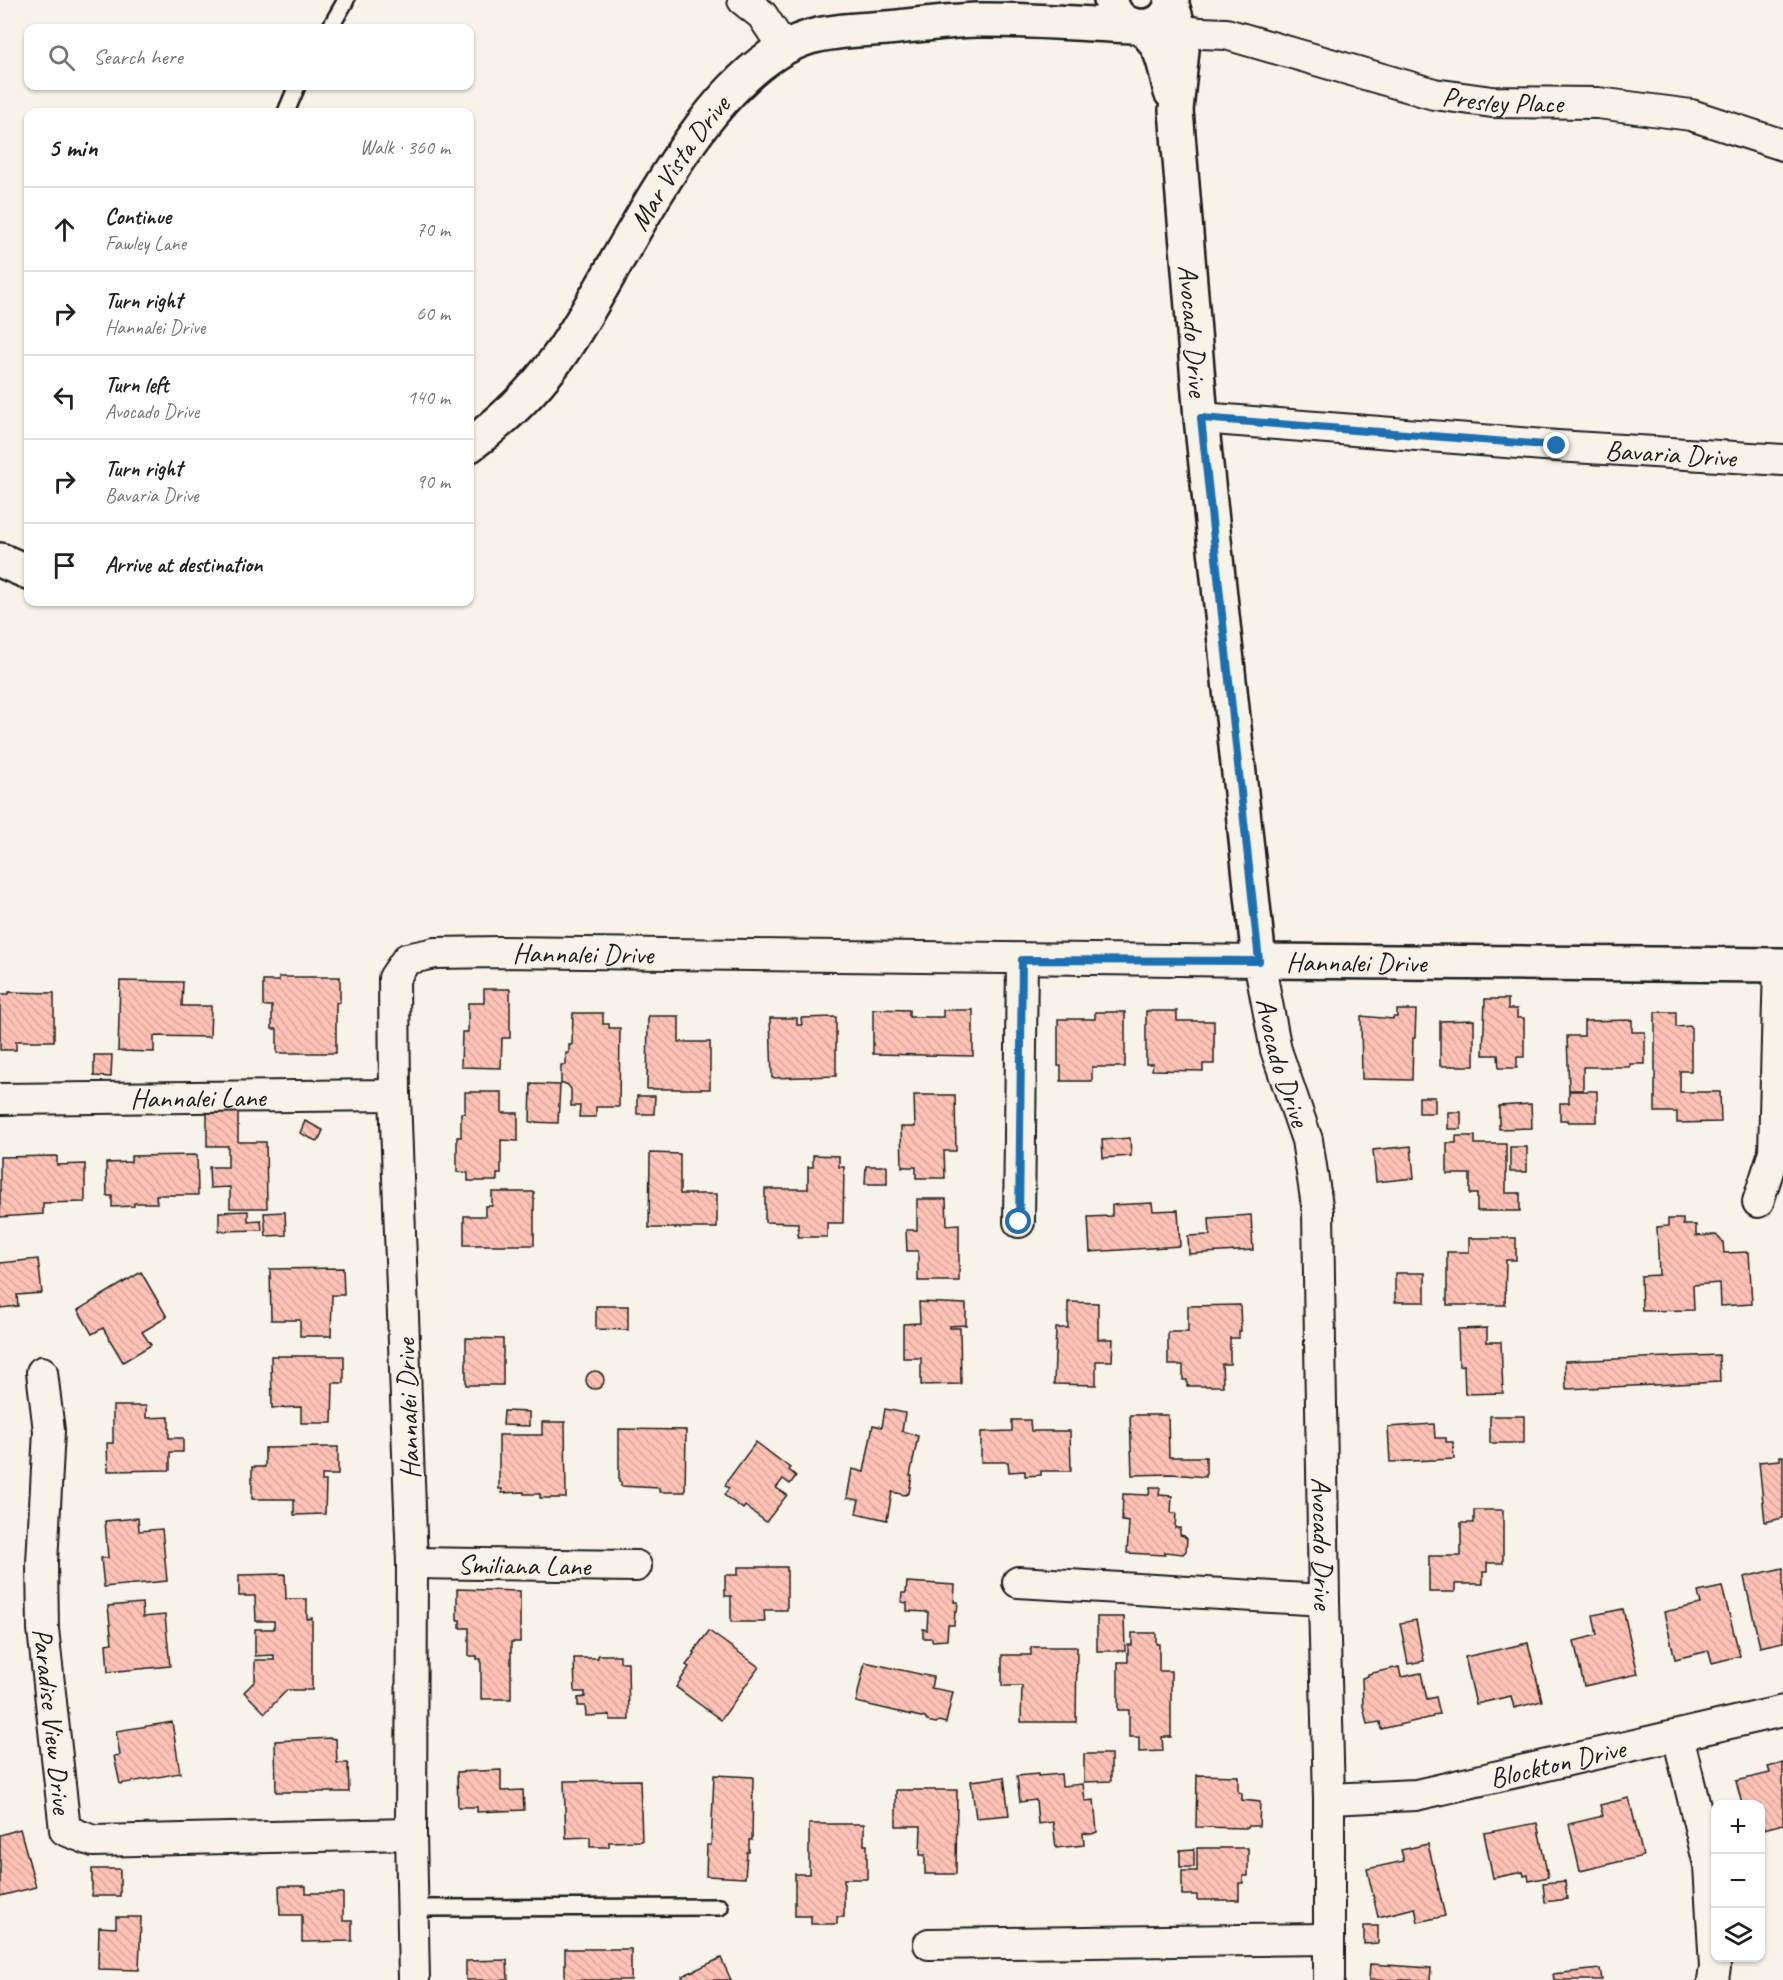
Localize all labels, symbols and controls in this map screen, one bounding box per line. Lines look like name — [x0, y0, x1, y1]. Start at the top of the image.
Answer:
search box — [24, 24, 474, 90]
icon: search — [45, 41, 78, 74]
text: Search here — [93, 43, 183, 71]
street label: Presley Place — [1440, 78, 1565, 121]
street label: Mar Vista Drive — [621, 86, 738, 236]
text: 5 min — [48, 131, 97, 164]
text: Walk · 360 m — [360, 135, 450, 160]
text: Continue — [105, 203, 171, 231]
icon: ahead — [48, 213, 81, 246]
text: 70 m — [416, 217, 450, 242]
text: Fawley Lane — [105, 231, 186, 256]
street label: Avocado Drive — [1171, 263, 1216, 400]
text: Turn right — [105, 287, 182, 315]
icon: right — [48, 297, 81, 330]
text: 60 m — [416, 301, 450, 326]
text: Hannalei Drive — [105, 315, 205, 340]
text: Turn left — [105, 371, 169, 399]
icon: left — [48, 381, 81, 414]
text: 140 m — [407, 385, 450, 410]
text: Avocado Drive — [105, 399, 199, 424]
route end — [1543, 432, 1569, 458]
street label: Bavaria Drive — [1604, 432, 1739, 475]
text: Turn right — [105, 455, 182, 483]
icon: right — [48, 465, 81, 498]
text: 90 m — [416, 469, 450, 494]
text: Bavaria Drive — [105, 483, 199, 508]
icon: arrive — [48, 549, 81, 582]
text: Arrive at destination — [105, 551, 262, 579]
street label: Hannalei Drive — [513, 935, 655, 972]
street label: Hannalei Drive — [1286, 944, 1429, 980]
street label: Avocado Drive — [1248, 995, 1319, 1133]
street label: Hannalei Lane — [130, 1079, 268, 1116]
route start — [1005, 1208, 1031, 1234]
street label: Hannalei Drive — [387, 1336, 427, 1480]
street label: Avocado Drive — [1304, 1477, 1341, 1612]
street label: Smiliana Lane — [457, 1547, 592, 1583]
street label: Paradise View Drive — [25, 1626, 80, 1817]
street label: Blockton Drive — [1486, 1730, 1630, 1796]
map controls — [1711, 1800, 1765, 1962]
button: + — [1711, 1800, 1765, 1854]
button: − — [1711, 1854, 1765, 1908]
button: layers — [1711, 1908, 1765, 1962]

